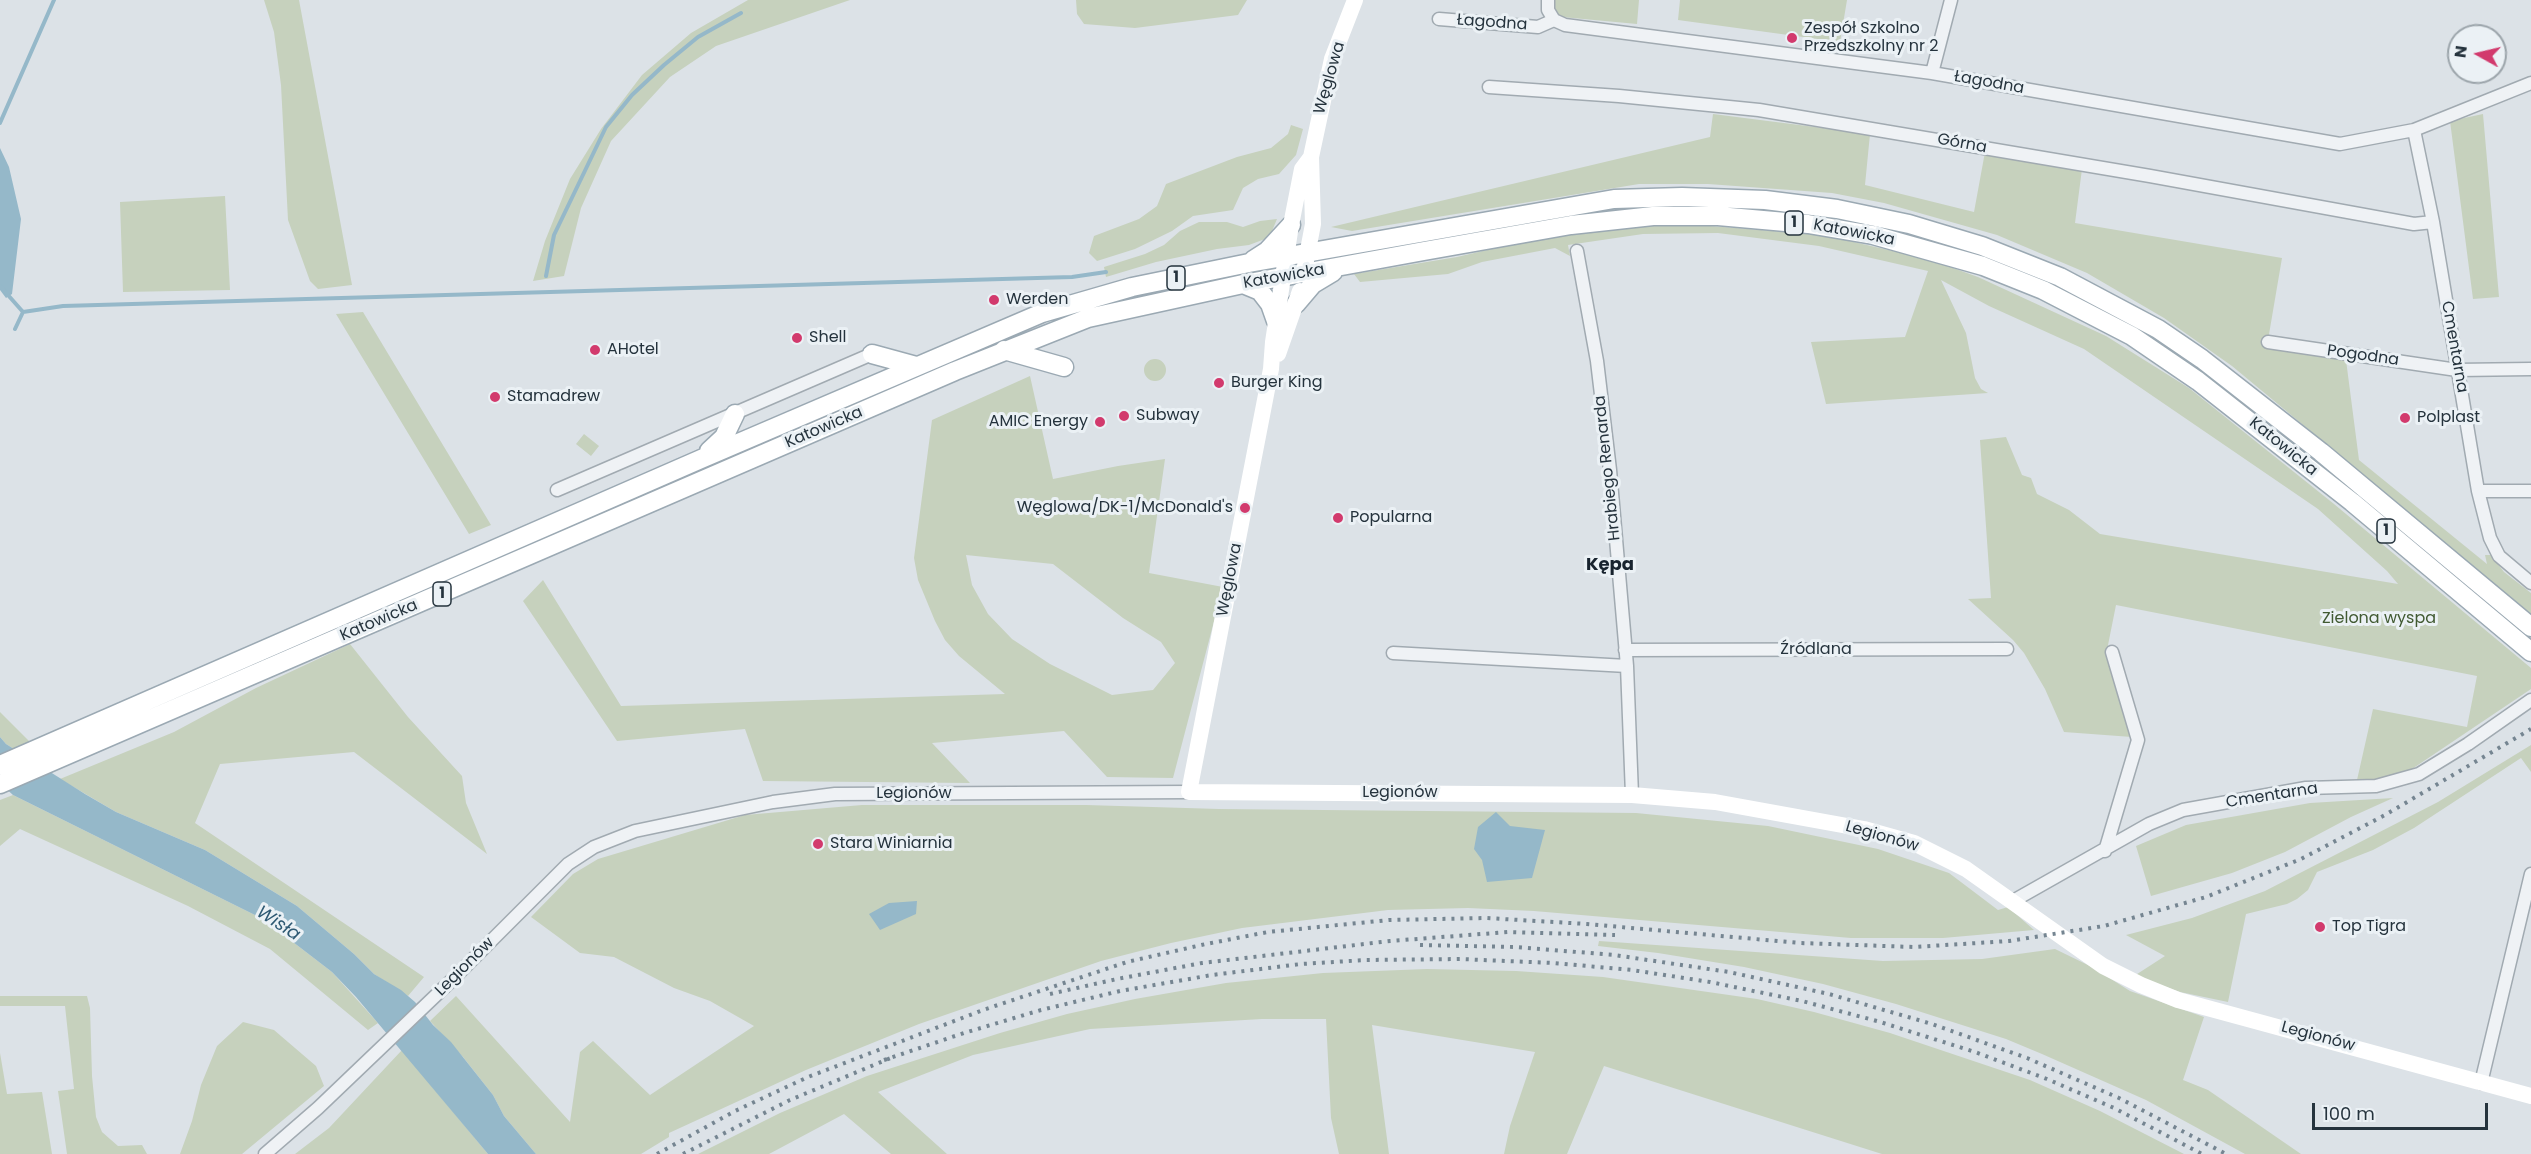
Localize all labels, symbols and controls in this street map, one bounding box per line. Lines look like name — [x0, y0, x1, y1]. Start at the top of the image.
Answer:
street label: Łagodna — [1456, 11, 1528, 35]
place label: Zespół Szkolno Przedszkolny nr 2 — [1804, 19, 1938, 57]
north arrow — [2447, 24, 2507, 84]
marker: Zespół Szkolno Przedszkolny nr 2 — [1785, 31, 1799, 45]
street label: Węglowa — [1311, 40, 1349, 116]
text: N — [2448, 44, 2473, 59]
street label: Łagodna — [1953, 67, 2025, 99]
street label: Górna — [1936, 130, 1988, 158]
road number: 1 — [1785, 211, 1803, 235]
street label: Katowicka — [1812, 216, 1896, 250]
street label: Katowicka — [1242, 260, 1326, 294]
road number: 1 — [1167, 266, 1185, 290]
place label: Werden — [1006, 290, 1068, 310]
marker: Werden — [987, 293, 1001, 307]
street label: Cmentarna — [2437, 300, 2471, 394]
place label: Shell — [809, 328, 846, 348]
marker: Shell — [790, 331, 804, 345]
place label: AHotel — [607, 340, 659, 360]
street label: Pogodna — [2326, 341, 2400, 371]
marker: AHotel — [588, 343, 602, 357]
place label: Burger King — [1231, 373, 1323, 393]
marker: Burger King — [1212, 376, 1226, 390]
place label: Stamadrew — [507, 387, 600, 407]
marker: Stamadrew — [488, 390, 502, 404]
street label: Hrabiego Renarda — [1591, 394, 1625, 542]
street label: Katowicka — [782, 403, 866, 453]
place label: Subway — [1136, 406, 1199, 426]
place label: Polplast — [2417, 408, 2480, 428]
marker: Subway — [1117, 409, 1131, 423]
marker: Polplast — [2398, 411, 2412, 425]
place label: AMIC Energy — [989, 412, 1088, 432]
street label: Katowicka — [2245, 414, 2321, 480]
marker: AMIC Energy — [1093, 415, 1107, 429]
place label: Węglowa/DK-1/McDonald's — [1017, 498, 1233, 518]
marker: Węglowa/DK-1/McDonald's — [1238, 501, 1252, 515]
place label: Popularna — [1350, 508, 1432, 528]
marker: Popularna — [1331, 511, 1345, 525]
road number: 1 — [2377, 519, 2395, 543]
street label: Węglowa — [1213, 542, 1247, 618]
district label: Kępa — [1586, 554, 1634, 576]
road number: 1 — [433, 582, 451, 606]
street label: Katowicka — [337, 596, 421, 646]
park label: Zielona wyspa — [2322, 609, 2436, 629]
street label: Źródlana — [1780, 640, 1852, 660]
street label: Cmentarna — [2225, 779, 2319, 813]
street label: Legionów — [1362, 783, 1438, 803]
street label: Legionów — [876, 784, 952, 804]
street label: Legionów — [1843, 817, 1921, 857]
place label: Stara Winiarnia — [830, 834, 953, 854]
marker: Stara Winiarnia — [811, 837, 825, 851]
water label: Wisła — [252, 902, 304, 946]
place label: Top Tigra — [2332, 917, 2406, 937]
marker: Top Tigra — [2313, 920, 2327, 934]
street label: Legionów — [432, 934, 498, 1000]
street label: Legionów — [2279, 1018, 2357, 1056]
scale bar — [2315, 1091, 2490, 1129]
text: 100 m — [2323, 1101, 2375, 1126]

